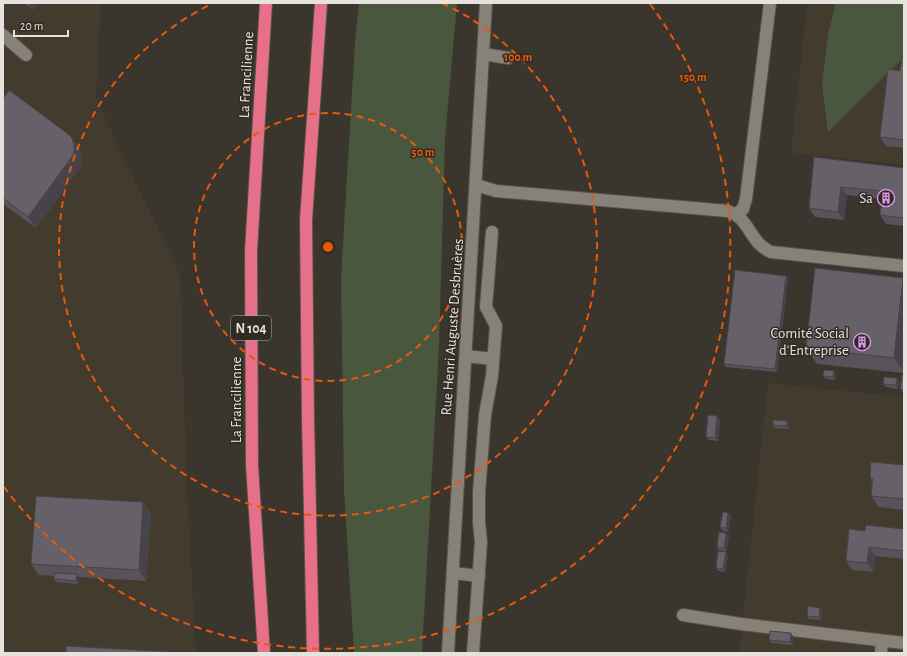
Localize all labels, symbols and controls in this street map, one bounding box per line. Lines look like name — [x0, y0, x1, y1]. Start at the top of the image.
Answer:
scale bar — [14, 12, 68, 38]
text: 20 m — [20, 20, 43, 32]
street label: La Francilienne — [237, 31, 256, 119]
text: 100 m — [504, 51, 532, 63]
text: 150 m — [679, 71, 707, 83]
text: 50 m — [412, 146, 435, 158]
building icon: Sa — [876, 188, 896, 208]
place label: Sa — [859, 191, 873, 206]
street label: Rue Henri Auguste Desbruères — [439, 238, 466, 416]
centre of rings — [321, 240, 335, 254]
road number: N 104 — [231, 316, 271, 340]
place label: Comité Social d'Entreprise — [771, 326, 849, 358]
building icon: Comité Social d'Entreprise — [852, 332, 872, 352]
street label: La Francilienne — [229, 357, 244, 443]

